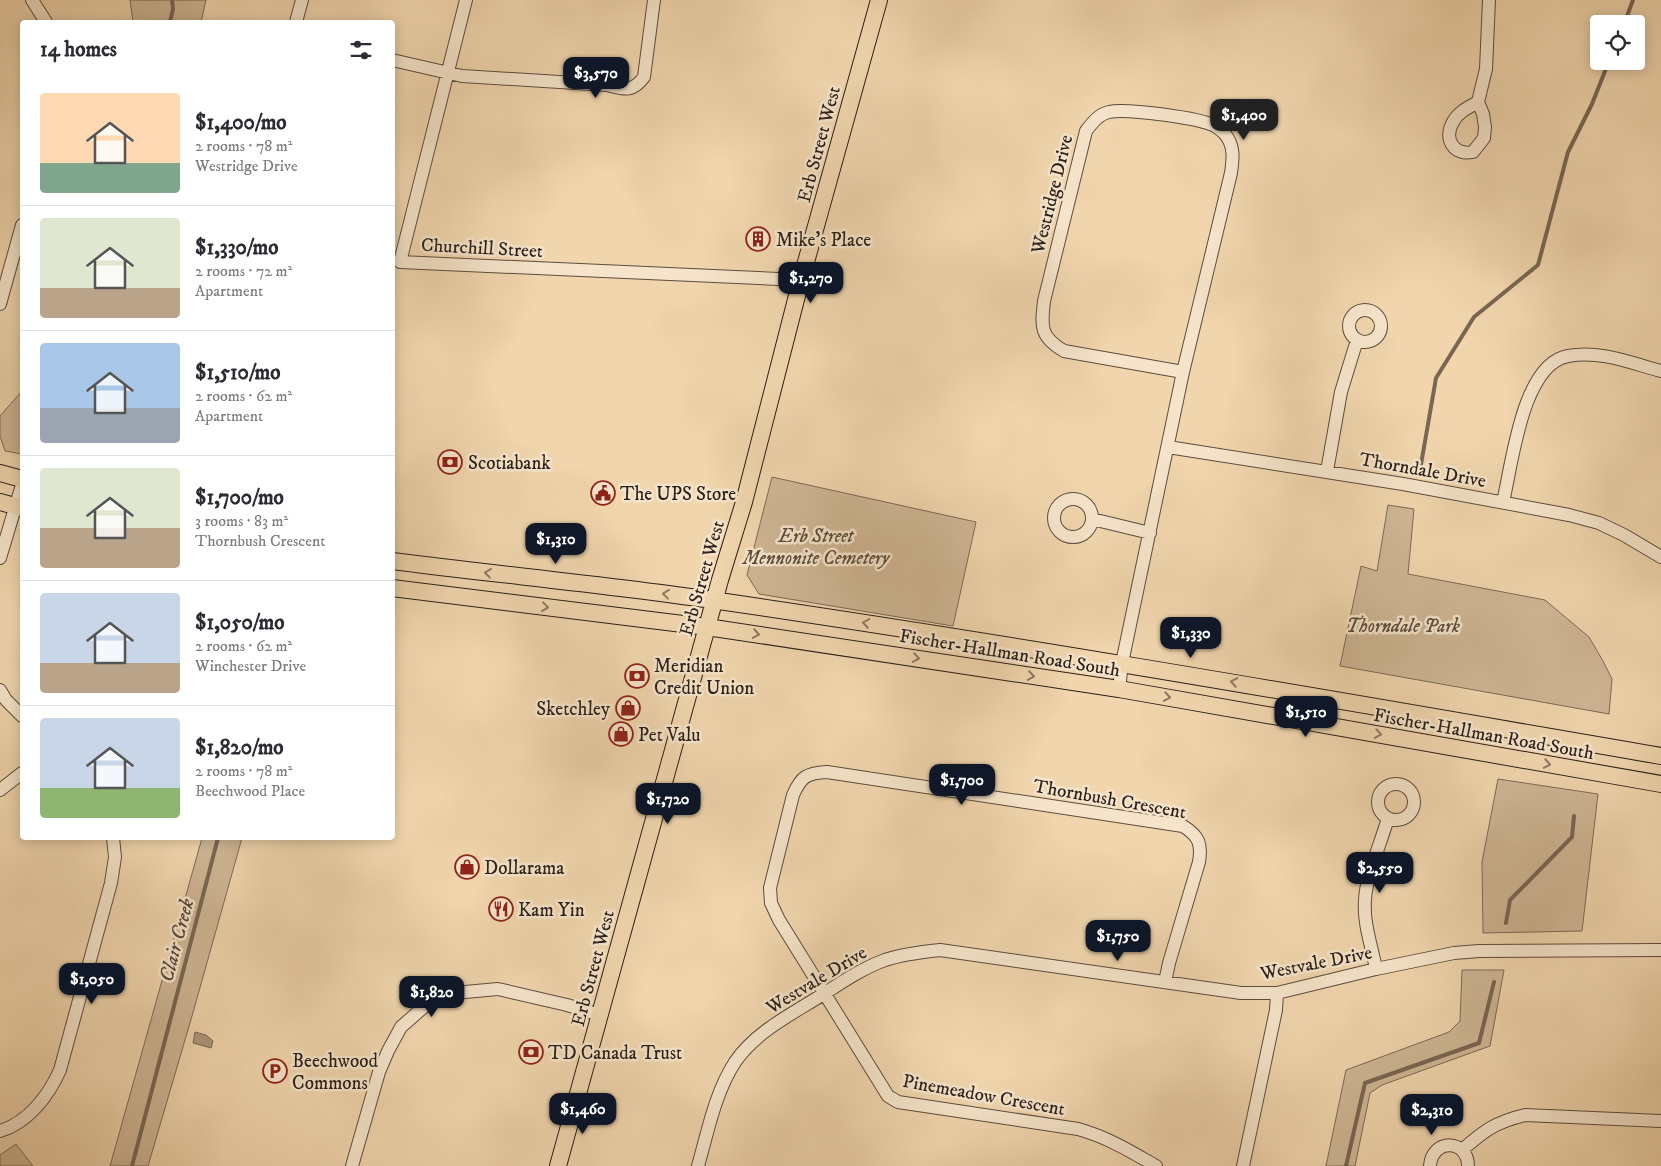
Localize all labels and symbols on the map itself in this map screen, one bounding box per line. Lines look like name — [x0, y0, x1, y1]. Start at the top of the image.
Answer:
pin: $3,570 — [555, 56, 637, 99]
street label: Erb Street West — [793, 84, 846, 205]
pin: $1,400 — [1203, 98, 1285, 141]
street label: Westridge Drive — [1026, 132, 1078, 257]
building icon: Mike's Place — [745, 226, 771, 252]
place label: Mike's Place — [776, 229, 871, 252]
street label: Churchill Street — [420, 234, 544, 263]
pin: $1,270 — [770, 262, 852, 304]
street label: Thorndale Drive — [1358, 448, 1488, 493]
bank icon: Scotiabank — [437, 449, 463, 475]
place label: Scotiabank — [468, 452, 551, 475]
public building icon: The UPS Store — [590, 480, 616, 506]
place label: The UPS Store — [620, 483, 736, 506]
street label: Erb Street West — [675, 518, 730, 639]
pin: $1,310 — [515, 522, 597, 565]
park label: Erb Street Mennonite Cemetery — [741, 525, 891, 570]
one-way arrow — [483, 568, 491, 579]
one-way arrow — [662, 589, 670, 600]
one-way arrow — [541, 601, 549, 612]
park label: Thorndale Park — [1346, 615, 1460, 638]
pin: $1,330 — [1150, 616, 1232, 659]
one-way arrow — [861, 618, 870, 628]
street label: Fischer-Hallman Road South — [898, 625, 1122, 682]
one-way arrow — [752, 628, 760, 639]
one-way arrow — [912, 653, 921, 663]
place label: Meridian Credit Union — [654, 655, 754, 700]
bank icon: Meridian Credit Union — [624, 663, 650, 689]
one-way arrow — [1027, 670, 1036, 680]
one-way arrow — [1229, 678, 1238, 688]
one-way arrow — [1162, 692, 1171, 702]
shop icon: Sketchley — [615, 695, 641, 721]
pin: $1,510 — [1265, 696, 1347, 738]
place label: Sketchley — [536, 698, 611, 721]
street label: Fischer-Hallman Road South — [1372, 704, 1596, 765]
shop icon: Pet Valu — [608, 721, 634, 747]
place label: Pet Valu — [638, 724, 701, 747]
one-way arrow — [1374, 729, 1383, 739]
one-way arrow — [1543, 759, 1552, 769]
pin: $1,700 — [921, 764, 1003, 806]
street label: Thornbush Crescent — [1032, 775, 1188, 824]
pin: $1,720 — [627, 782, 709, 825]
pin: $2,550 — [1339, 852, 1421, 894]
shop icon: Dollarama — [454, 854, 480, 880]
place label: Dollarama — [484, 857, 564, 880]
water label: Clair Creek — [154, 895, 201, 985]
restaurant icon: Kam Yin — [488, 896, 514, 922]
place label: Kam Yin — [518, 899, 585, 922]
street label: Erb Street West — [567, 908, 620, 1029]
pin: $1,750 — [1077, 920, 1159, 962]
street label: Westvale Drive — [762, 941, 871, 1020]
street label: Westvale Drive — [1258, 941, 1374, 986]
pin: $1,050 — [51, 962, 133, 1005]
pin: $1,820 — [391, 976, 473, 1018]
bank icon: TD Canada Trust — [518, 1039, 544, 1065]
place label: TD Canada Trust — [548, 1042, 682, 1065]
place label: Beechwood Commons — [292, 1050, 378, 1095]
parking icon: Beechwood Commons — [262, 1058, 288, 1084]
street label: Pinemeadow Crescent — [901, 1070, 1067, 1121]
pin: $1,460 — [542, 1092, 624, 1135]
pin: $2,310 — [1391, 1094, 1473, 1136]

